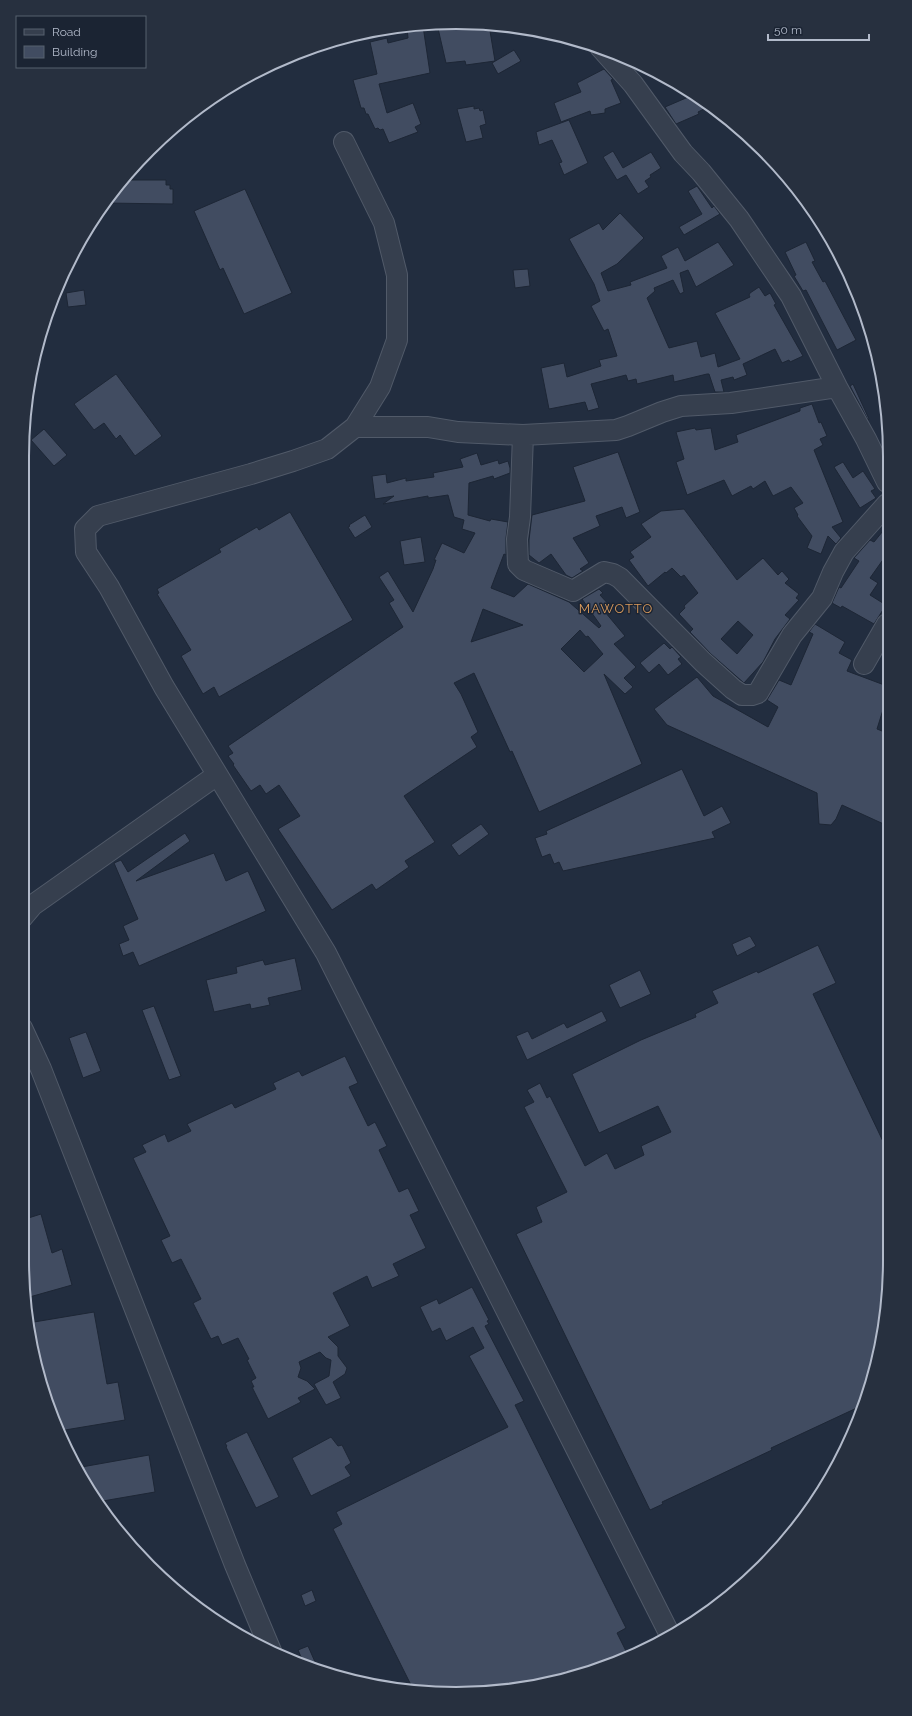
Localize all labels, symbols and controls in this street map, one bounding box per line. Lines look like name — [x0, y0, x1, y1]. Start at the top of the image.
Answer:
legend — [16, 16, 146, 68]
scale bar — [768, 16, 869, 42]
text: 50 m — [774, 23, 802, 37]
text: Road — [52, 25, 81, 39]
text: Building — [52, 45, 98, 59]
district label: MAWOTTO — [579, 601, 653, 616]

